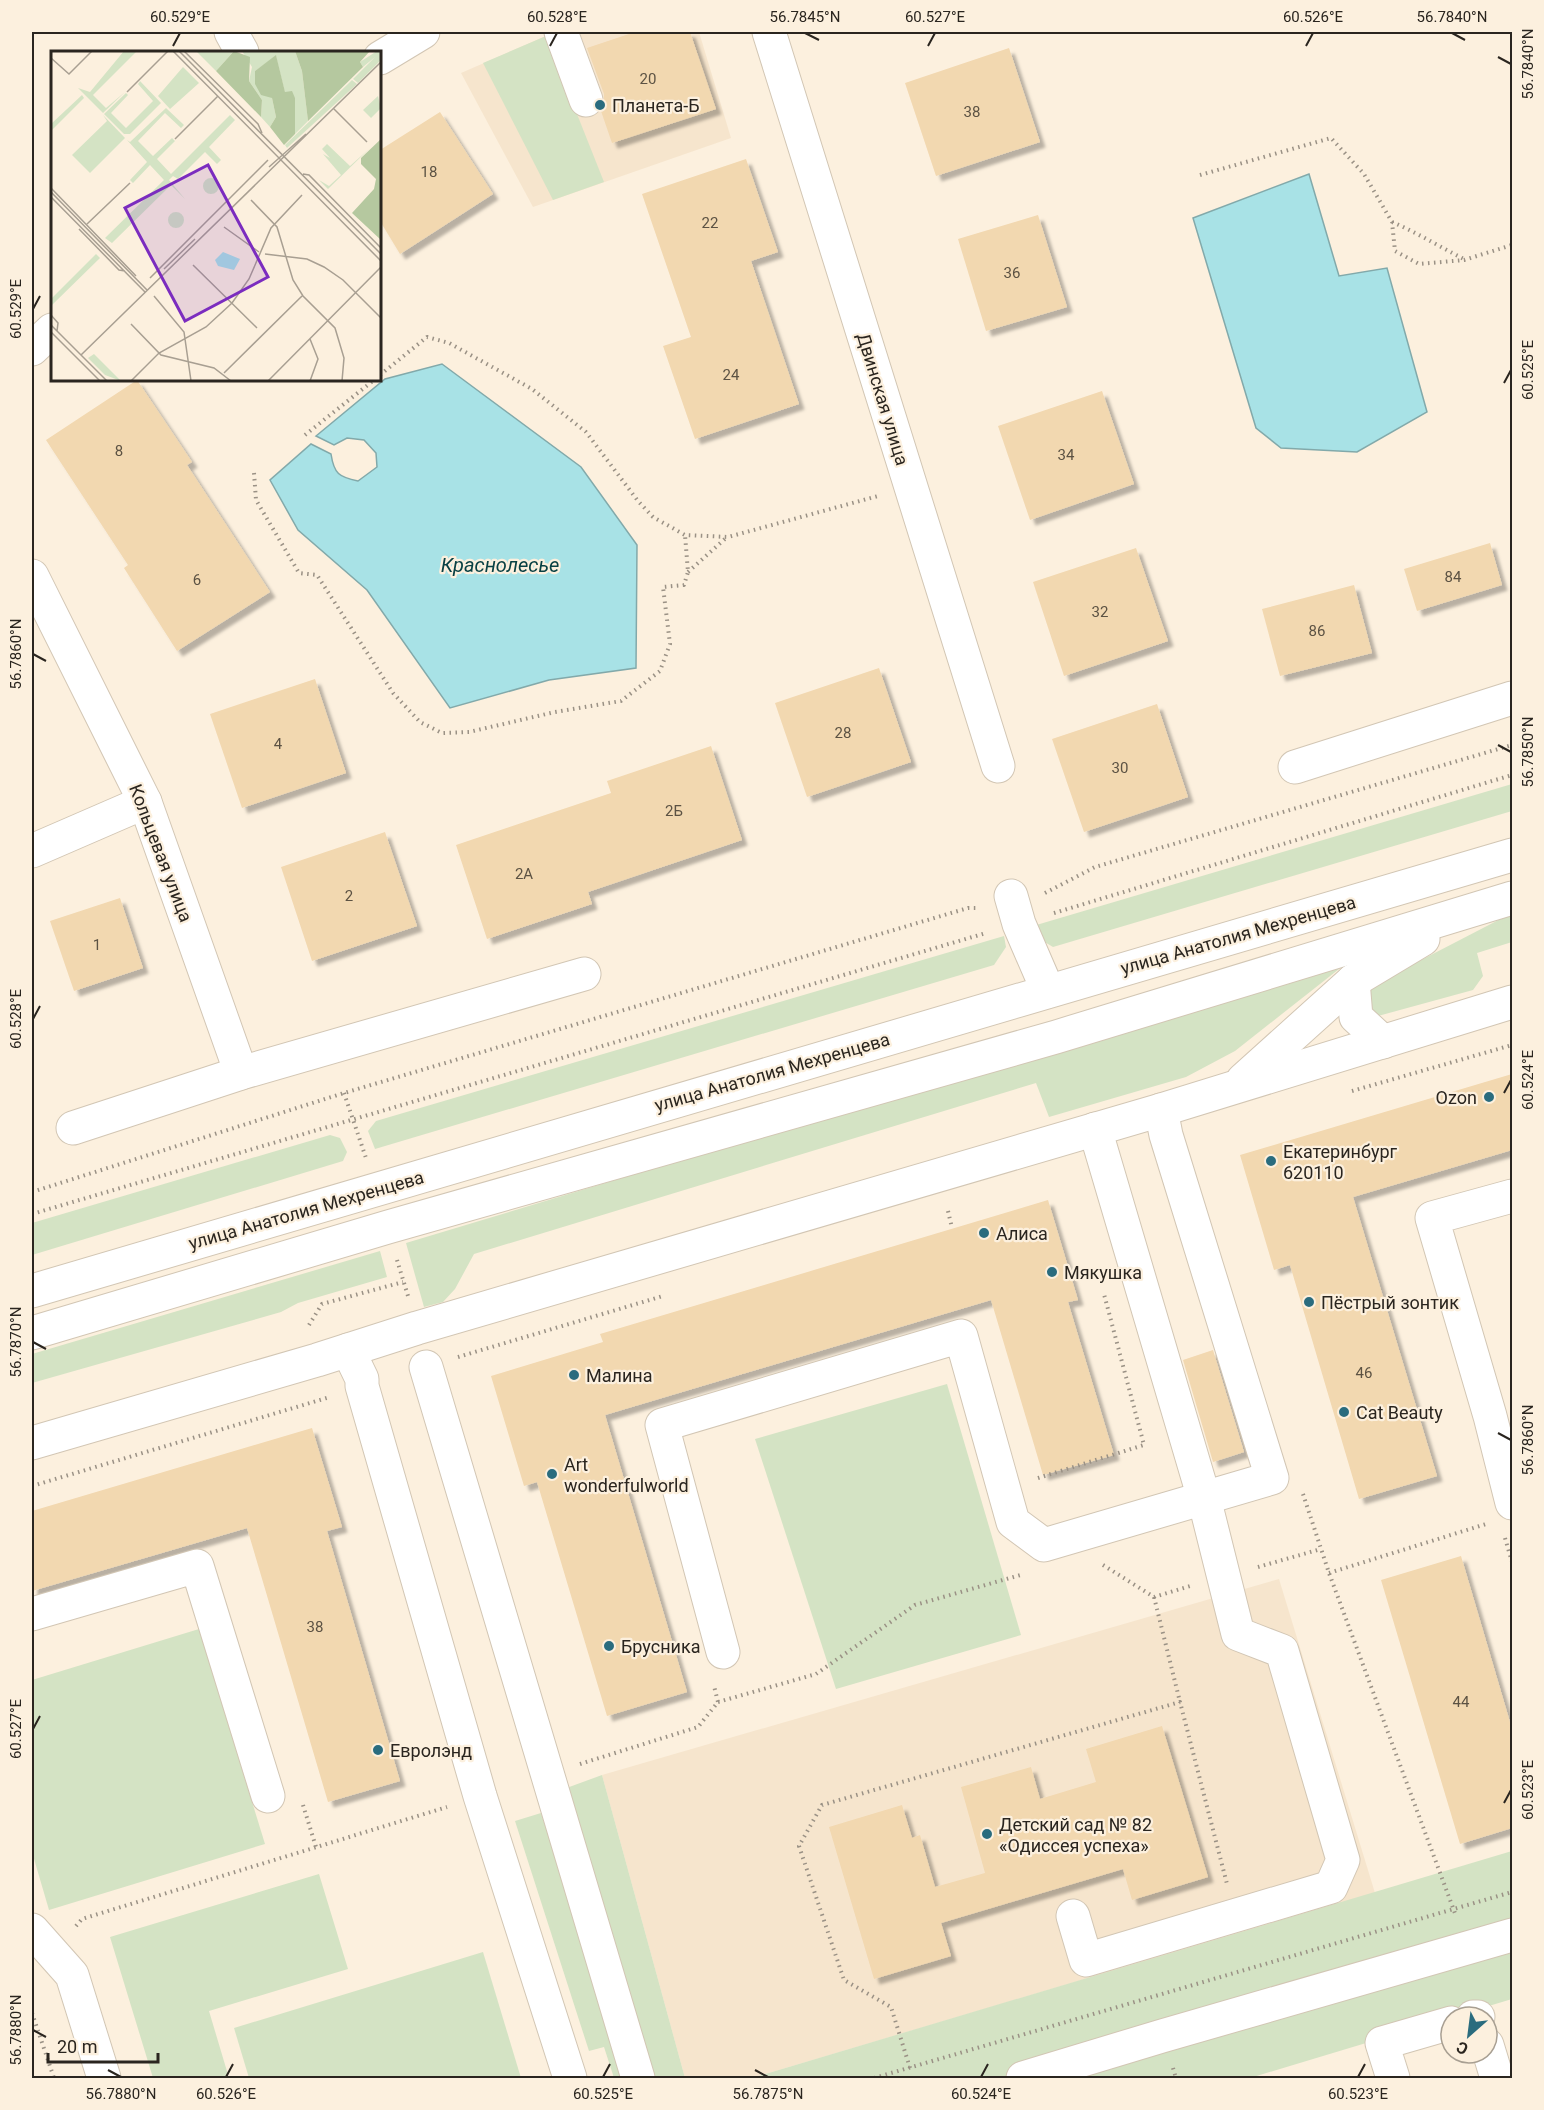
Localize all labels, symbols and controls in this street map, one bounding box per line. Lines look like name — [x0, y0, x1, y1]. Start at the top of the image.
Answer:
text: 60.529°E — [150, 8, 211, 26]
text: 60.528°E — [527, 8, 588, 26]
text: 56.7845°N — [770, 8, 840, 26]
text: 60.527°E — [905, 8, 966, 26]
text: 60.526°E — [1283, 8, 1344, 26]
text: 56.7840°N — [1417, 8, 1487, 26]
text: 56.7840°N — [1519, 29, 1537, 99]
inset map — [51, 51, 381, 381]
house number: 20 — [640, 70, 656, 88]
place label: Планета-Б — [612, 95, 700, 116]
marker: Планета-Б — [593, 98, 607, 112]
house number: 38 — [964, 103, 980, 121]
house number: 18 — [421, 163, 437, 181]
house number: 22 — [702, 214, 718, 232]
house number: 36 — [1004, 264, 1020, 282]
text: 60.529°E — [7, 278, 25, 339]
street label: Двинская улица — [853, 330, 913, 468]
text: 60.525°E — [1519, 339, 1537, 400]
house number: 24 — [723, 366, 740, 384]
house number: 8 — [115, 442, 123, 460]
house number: 34 — [1058, 446, 1075, 464]
water label: Краснолесье — [441, 553, 559, 577]
house number: 84 — [1445, 568, 1462, 586]
house number: 6 — [193, 571, 201, 589]
house number: 32 — [1092, 603, 1108, 621]
text: 56.7860°N — [7, 619, 25, 689]
house number: 86 — [1309, 622, 1325, 640]
text: 56.7850°N — [1519, 717, 1537, 787]
house number: 28 — [835, 724, 851, 742]
house number: 4 — [274, 735, 283, 753]
house number: 30 — [1112, 759, 1128, 777]
street label: Кольцевая улица — [125, 781, 197, 925]
house number: 2Б — [665, 802, 683, 820]
house number: 2А — [515, 865, 533, 883]
house number: 2 — [345, 887, 353, 905]
street label: улица Анатолия Мехренцева — [1118, 891, 1358, 979]
house number: 1 — [93, 936, 101, 954]
text: 60.528°E — [7, 988, 25, 1049]
street label: улица Анатолия Мехренцева — [652, 1028, 892, 1116]
text: 60.524°E — [1519, 1049, 1537, 1110]
place label: Ozon — [1436, 1087, 1477, 1108]
marker: Ozon — [1482, 1090, 1496, 1104]
place label: Екатеринбург 620110 — [1283, 1141, 1398, 1183]
marker: Екатеринбург 620110 — [1264, 1154, 1278, 1168]
street label: улица Анатолия Мехренцева — [186, 1166, 426, 1254]
place label: Алиса — [996, 1223, 1048, 1244]
marker: Алиса — [977, 1226, 991, 1240]
place label: Мякушка — [1064, 1262, 1142, 1283]
marker: Мякушка — [1045, 1265, 1059, 1279]
place label: Пёстрый зонтик — [1321, 1292, 1459, 1313]
marker: Пёстрый зонтик — [1302, 1295, 1316, 1309]
text: 56.7870°N — [7, 1307, 25, 1377]
house number: 46 — [1356, 1364, 1372, 1382]
place label: Малина — [586, 1365, 652, 1386]
marker: Малина — [567, 1368, 581, 1382]
place label: Cat Beauty — [1356, 1402, 1443, 1423]
marker: Cat Beauty — [1337, 1405, 1351, 1419]
text: 56.7860°N — [1519, 1405, 1537, 1475]
place label: Art wonderfulworld — [564, 1454, 689, 1496]
marker: Art wonderfulworld — [545, 1467, 559, 1481]
house number: 38 — [307, 1618, 323, 1636]
place label: Брусника — [621, 1636, 700, 1657]
marker: Брусника — [602, 1639, 616, 1653]
house number: 44 — [1453, 1693, 1470, 1711]
text: 60.527°E — [7, 1698, 25, 1759]
place label: Евролэнд — [390, 1740, 472, 1761]
marker: Евролэнд — [371, 1743, 385, 1757]
text: 60.523°E — [1519, 1759, 1537, 1820]
place label: Детский сад № 82 «Одиссея успеха» — [999, 1814, 1152, 1856]
marker: Детский сад № 82 «Одиссея успеха» — [980, 1827, 994, 1841]
text: 56.7880°N — [7, 1995, 25, 2065]
north arrow — [1439, 2005, 1499, 2065]
scale bar — [48, 2026, 158, 2064]
text: 20 m — [57, 2036, 97, 2057]
text: С — [1453, 2037, 1471, 2059]
text: 56.7880°N — [86, 2085, 156, 2103]
text: 60.526°E — [196, 2085, 257, 2103]
text: 60.525°E — [573, 2085, 634, 2103]
text: 56.7875°N — [733, 2085, 803, 2103]
text: 60.524°E — [951, 2085, 1012, 2103]
text: 60.523°E — [1328, 2085, 1389, 2103]

